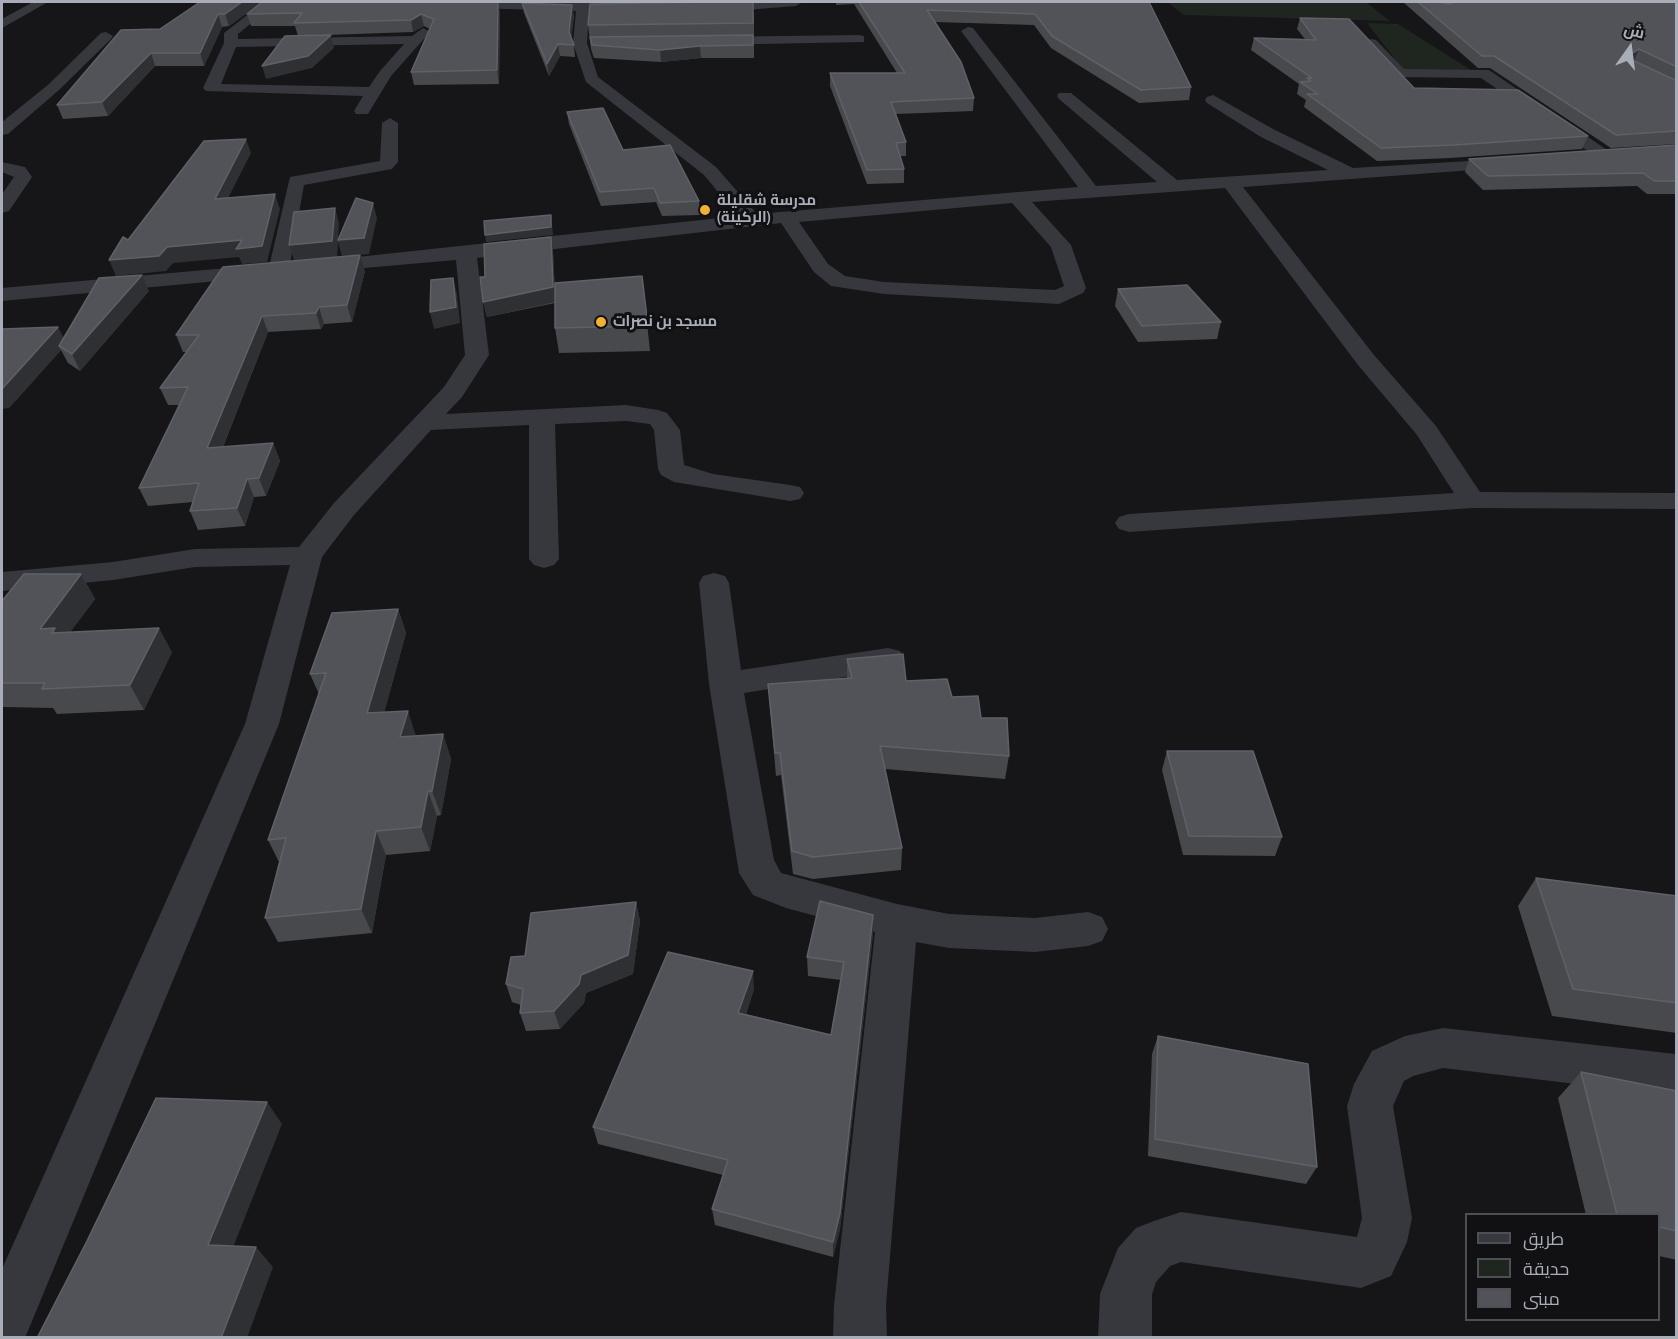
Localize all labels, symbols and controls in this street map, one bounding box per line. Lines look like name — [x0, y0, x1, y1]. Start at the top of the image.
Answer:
text: ش — [1622, 17, 1647, 44]
north arrow — [1600, 18, 1660, 78]
place label: مدرسة شقليلة (الركينة) — [717, 192, 816, 227]
marker: مدرسة شقليلة (الركينة) — [698, 203, 712, 217]
place label: مسجد بن نصرات — [613, 313, 717, 331]
marker: مسجد بن نصرات — [594, 315, 608, 329]
legend — [1465, 1213, 1660, 1321]
text: طريق — [1523, 1226, 1564, 1251]
text: حديقة — [1523, 1256, 1569, 1281]
text: مبنى — [1523, 1286, 1560, 1311]

